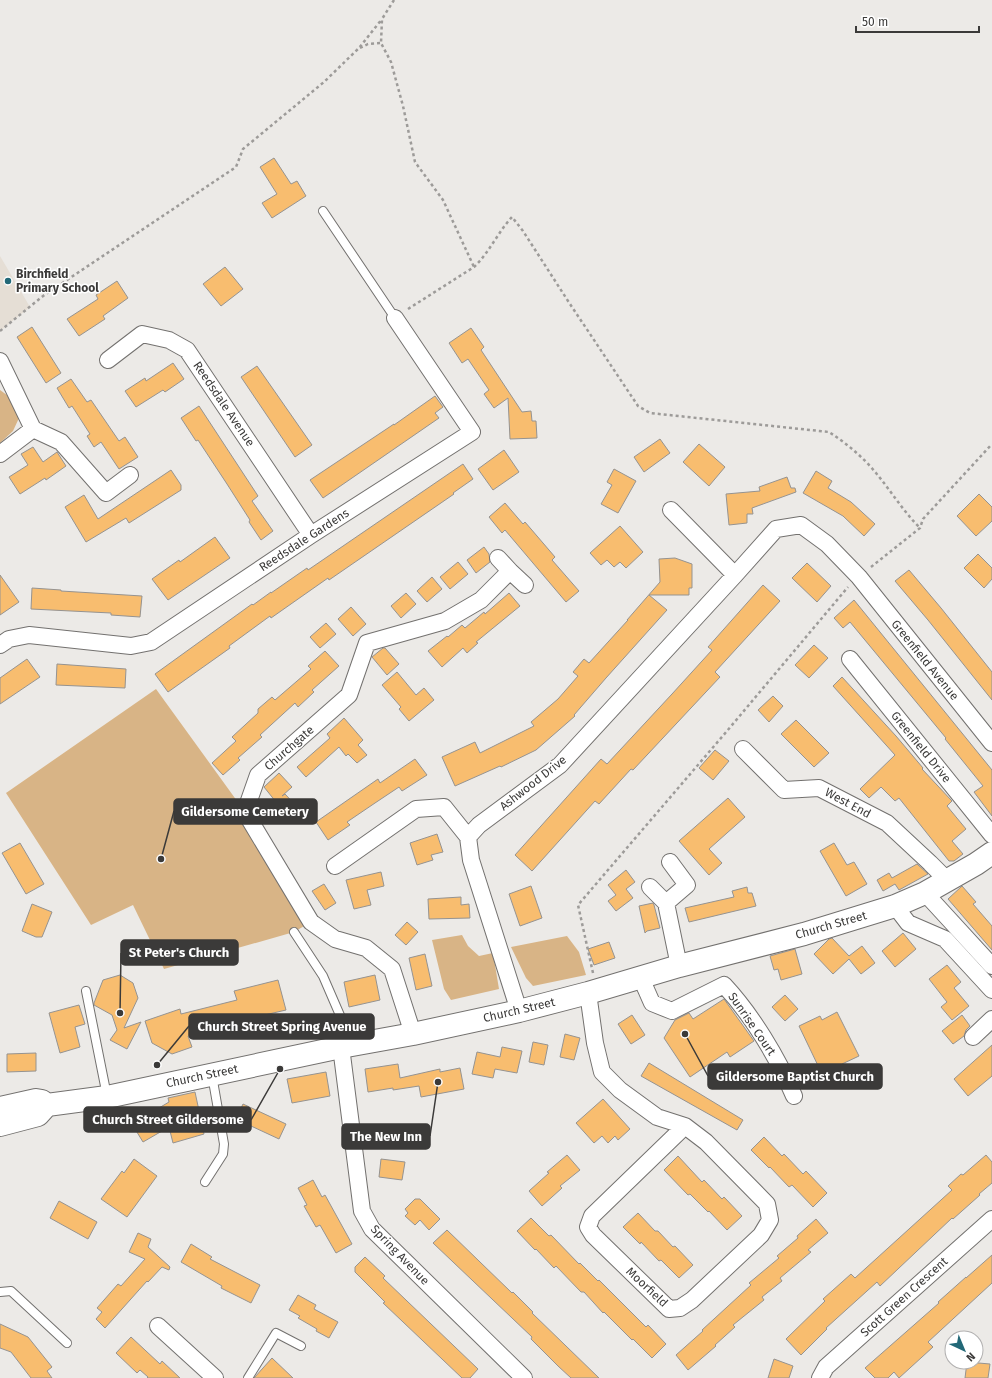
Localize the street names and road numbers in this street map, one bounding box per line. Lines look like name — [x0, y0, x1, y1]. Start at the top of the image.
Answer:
street label: Reedsdale Avenue — [190, 359, 258, 449]
street label: Reedsdale Gardens — [256, 505, 352, 574]
street label: Greenfield Avenue — [888, 617, 962, 703]
street label: Greenfield Drive — [888, 709, 954, 785]
street label: Churchgate — [261, 723, 317, 773]
street label: Ashwood Drive — [497, 753, 569, 813]
street label: West End — [823, 785, 873, 821]
street label: Church Street — [794, 908, 869, 942]
street label: Sunrise Court — [725, 990, 779, 1059]
street label: Church Street — [482, 995, 557, 1025]
street label: Church Street — [165, 1061, 240, 1090]
street label: Spring Avenue — [368, 1222, 432, 1288]
street label: Scott Green Crescent — [858, 1254, 951, 1340]
street label: Moorfield — [623, 1264, 671, 1310]

